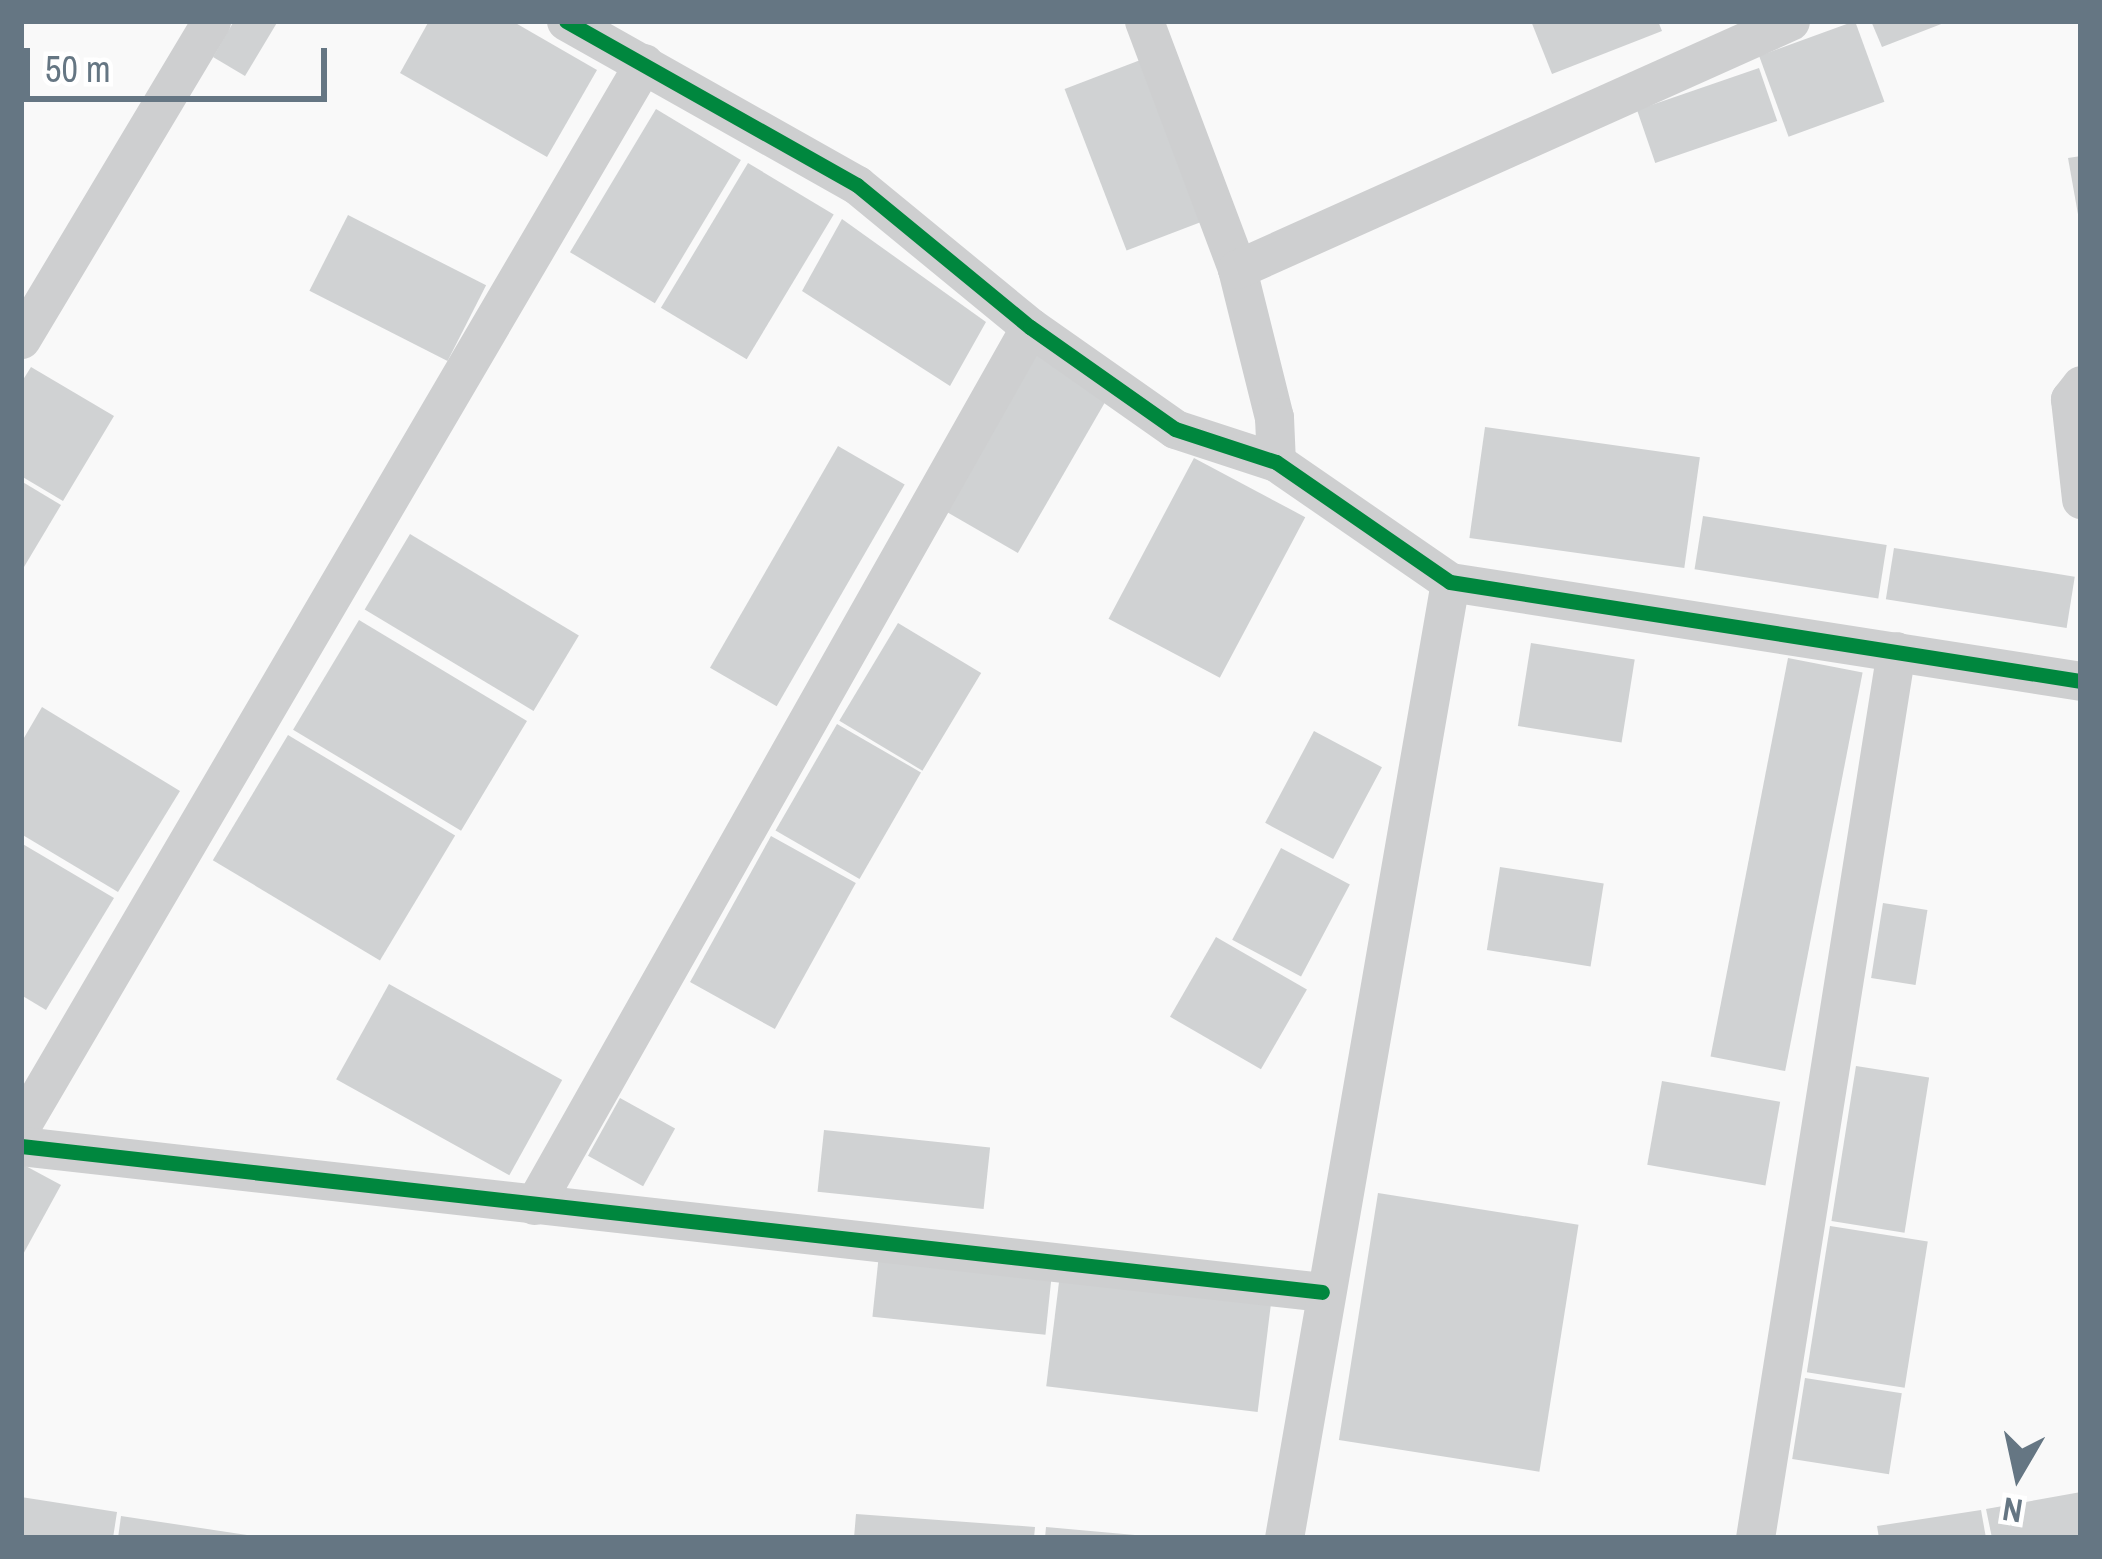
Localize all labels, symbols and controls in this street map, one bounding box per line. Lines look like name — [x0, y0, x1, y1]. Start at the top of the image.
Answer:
scale bar — [30, 24, 333, 98]
text: 50 m — [45, 45, 111, 93]
north arrow — [1958, 1415, 2078, 1535]
text: N — [1999, 1487, 2025, 1534]

